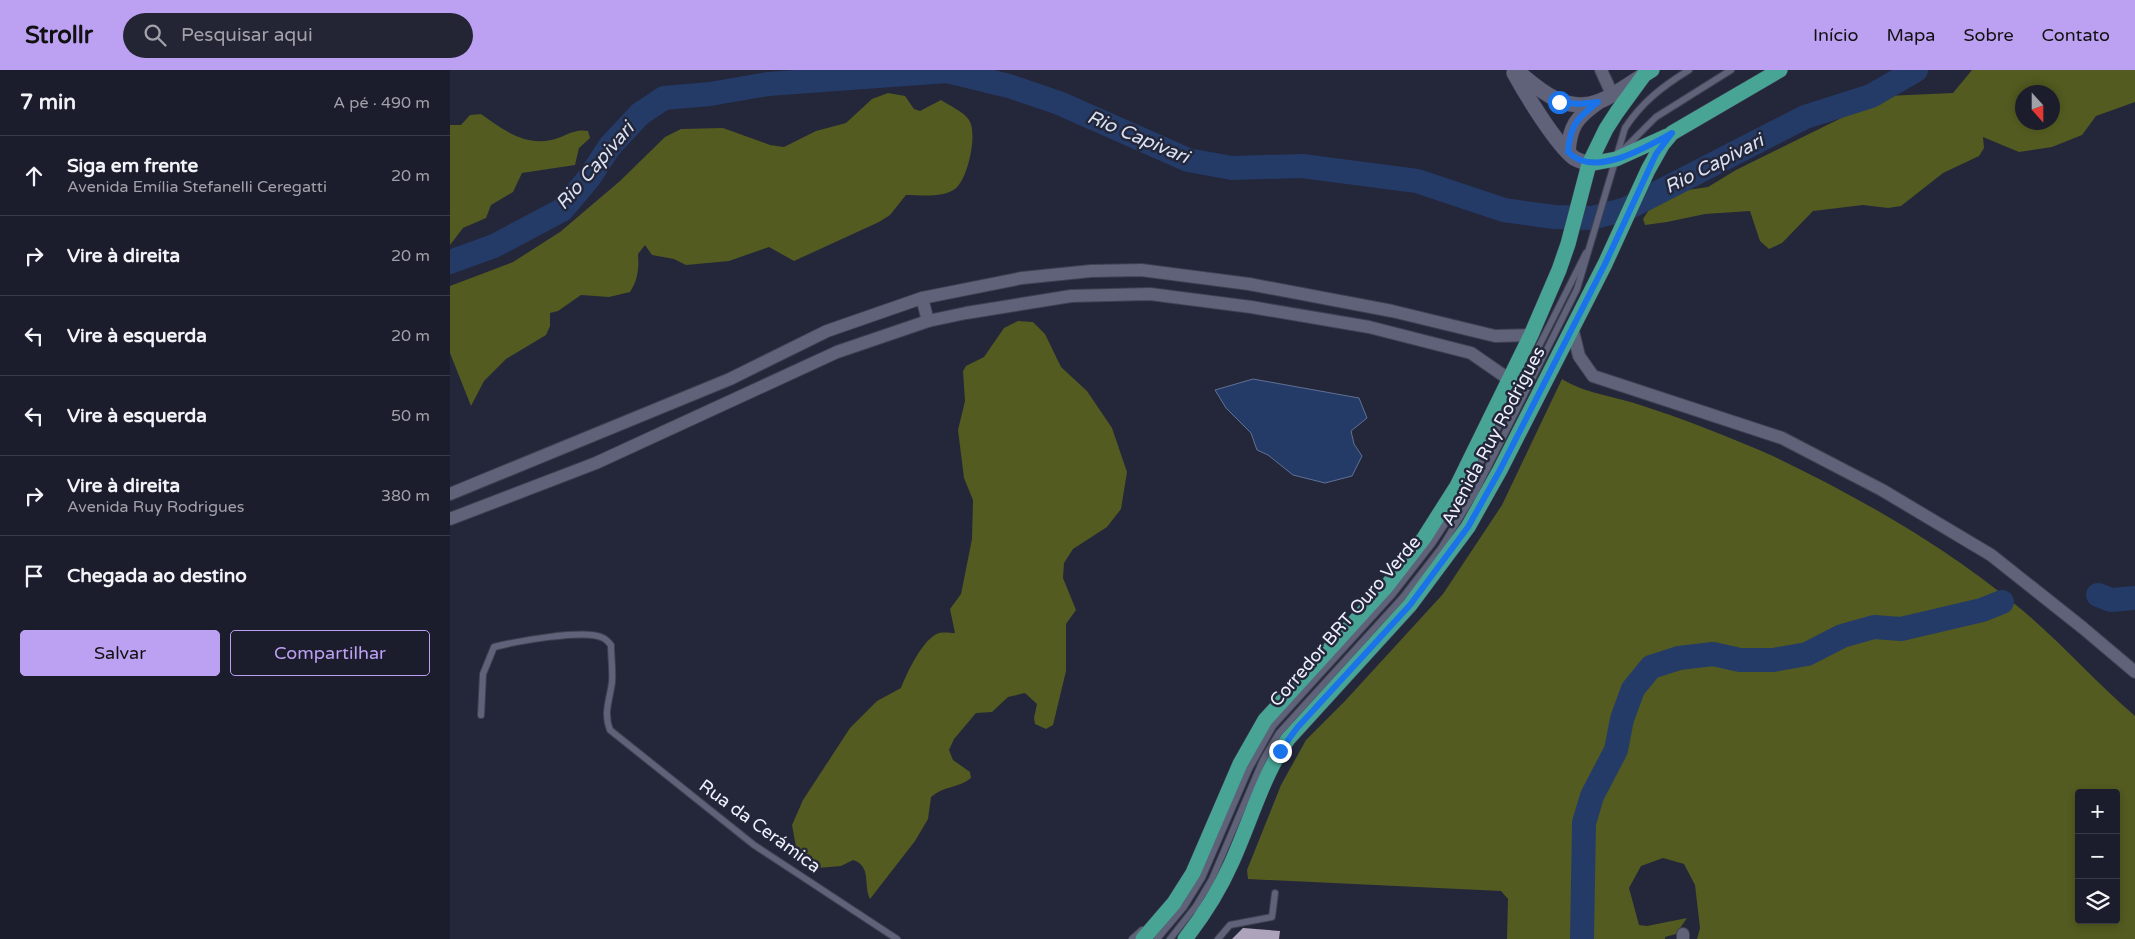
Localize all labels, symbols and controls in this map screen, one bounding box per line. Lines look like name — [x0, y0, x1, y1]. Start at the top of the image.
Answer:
search box — [123, 13, 473, 58]
text: Strollr — [25, 21, 93, 50]
icon: search — [141, 21, 169, 49]
text: Pesquisar aqui — [181, 24, 313, 46]
text: Início — [1813, 24, 1858, 46]
text: Mapa — [1886, 24, 1935, 46]
text: Sobre — [1963, 24, 2014, 46]
text: Contato — [2042, 24, 2110, 46]
north arrow — [2015, 85, 2060, 130]
text: 7 min — [20, 90, 76, 115]
route start — [1548, 91, 1571, 114]
text: A pé · 490 m — [333, 93, 430, 113]
water label: Rio Capivari — [1084, 106, 1194, 169]
water label: Rio Capivari — [551, 116, 640, 214]
water label: Rio Capivari — [1661, 129, 1769, 198]
text: Siga em frente — [67, 155, 198, 177]
icon: ahead — [20, 162, 48, 190]
text: 20 m — [391, 166, 430, 186]
text: Avenida Emília Stefanelli Ceregatti — [67, 177, 327, 197]
icon: right — [20, 242, 48, 270]
text: Vire à direita — [67, 245, 180, 267]
text: 20 m — [391, 246, 430, 266]
icon: left — [20, 322, 48, 350]
text: Vire à esquerda — [67, 325, 207, 347]
text: 20 m — [391, 326, 430, 346]
street label: Avenida Ruy Rodrigues — [1436, 343, 1550, 529]
icon: left — [20, 402, 48, 430]
text: Vire à esquerda — [67, 405, 207, 427]
text: 50 m — [391, 406, 430, 426]
text: Vire à direita — [67, 475, 180, 497]
icon: right — [20, 482, 48, 510]
text: 380 m — [381, 486, 430, 506]
text: Avenida Ruy Rodrigues — [67, 497, 245, 517]
street label: Corredor BRT Ouro Verde — [1265, 531, 1425, 711]
icon: arrive — [20, 562, 48, 590]
text: Chegada ao destino — [67, 565, 247, 587]
button: Salvar — [20, 630, 220, 676]
button: Compartilhar — [230, 630, 430, 676]
route end — [1269, 740, 1292, 763]
street label: Rua da Cerámica — [695, 775, 825, 877]
map controls — [2075, 789, 2120, 924]
button: + — [2075, 789, 2120, 834]
button: − — [2075, 834, 2120, 879]
button: layers — [2075, 879, 2120, 924]

